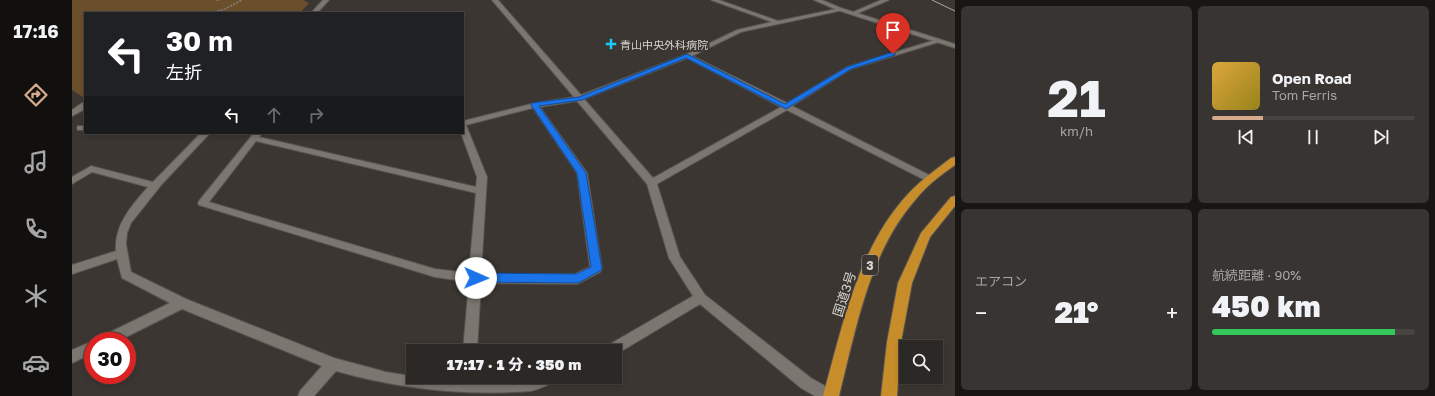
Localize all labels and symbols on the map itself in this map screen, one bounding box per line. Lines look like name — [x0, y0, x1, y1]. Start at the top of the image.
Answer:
pin — [876, 13, 910, 54]
marker: 青山中央外科病院 — [605, 38, 617, 50]
place label: 青山中央外科病院 — [620, 38, 708, 51]
road number: 3 — [862, 255, 878, 275]
position arrow — [455, 257, 497, 299]
street label: 国道3号 — [829, 269, 859, 319]
speed limit sign: 30 — [84, 332, 136, 384]

